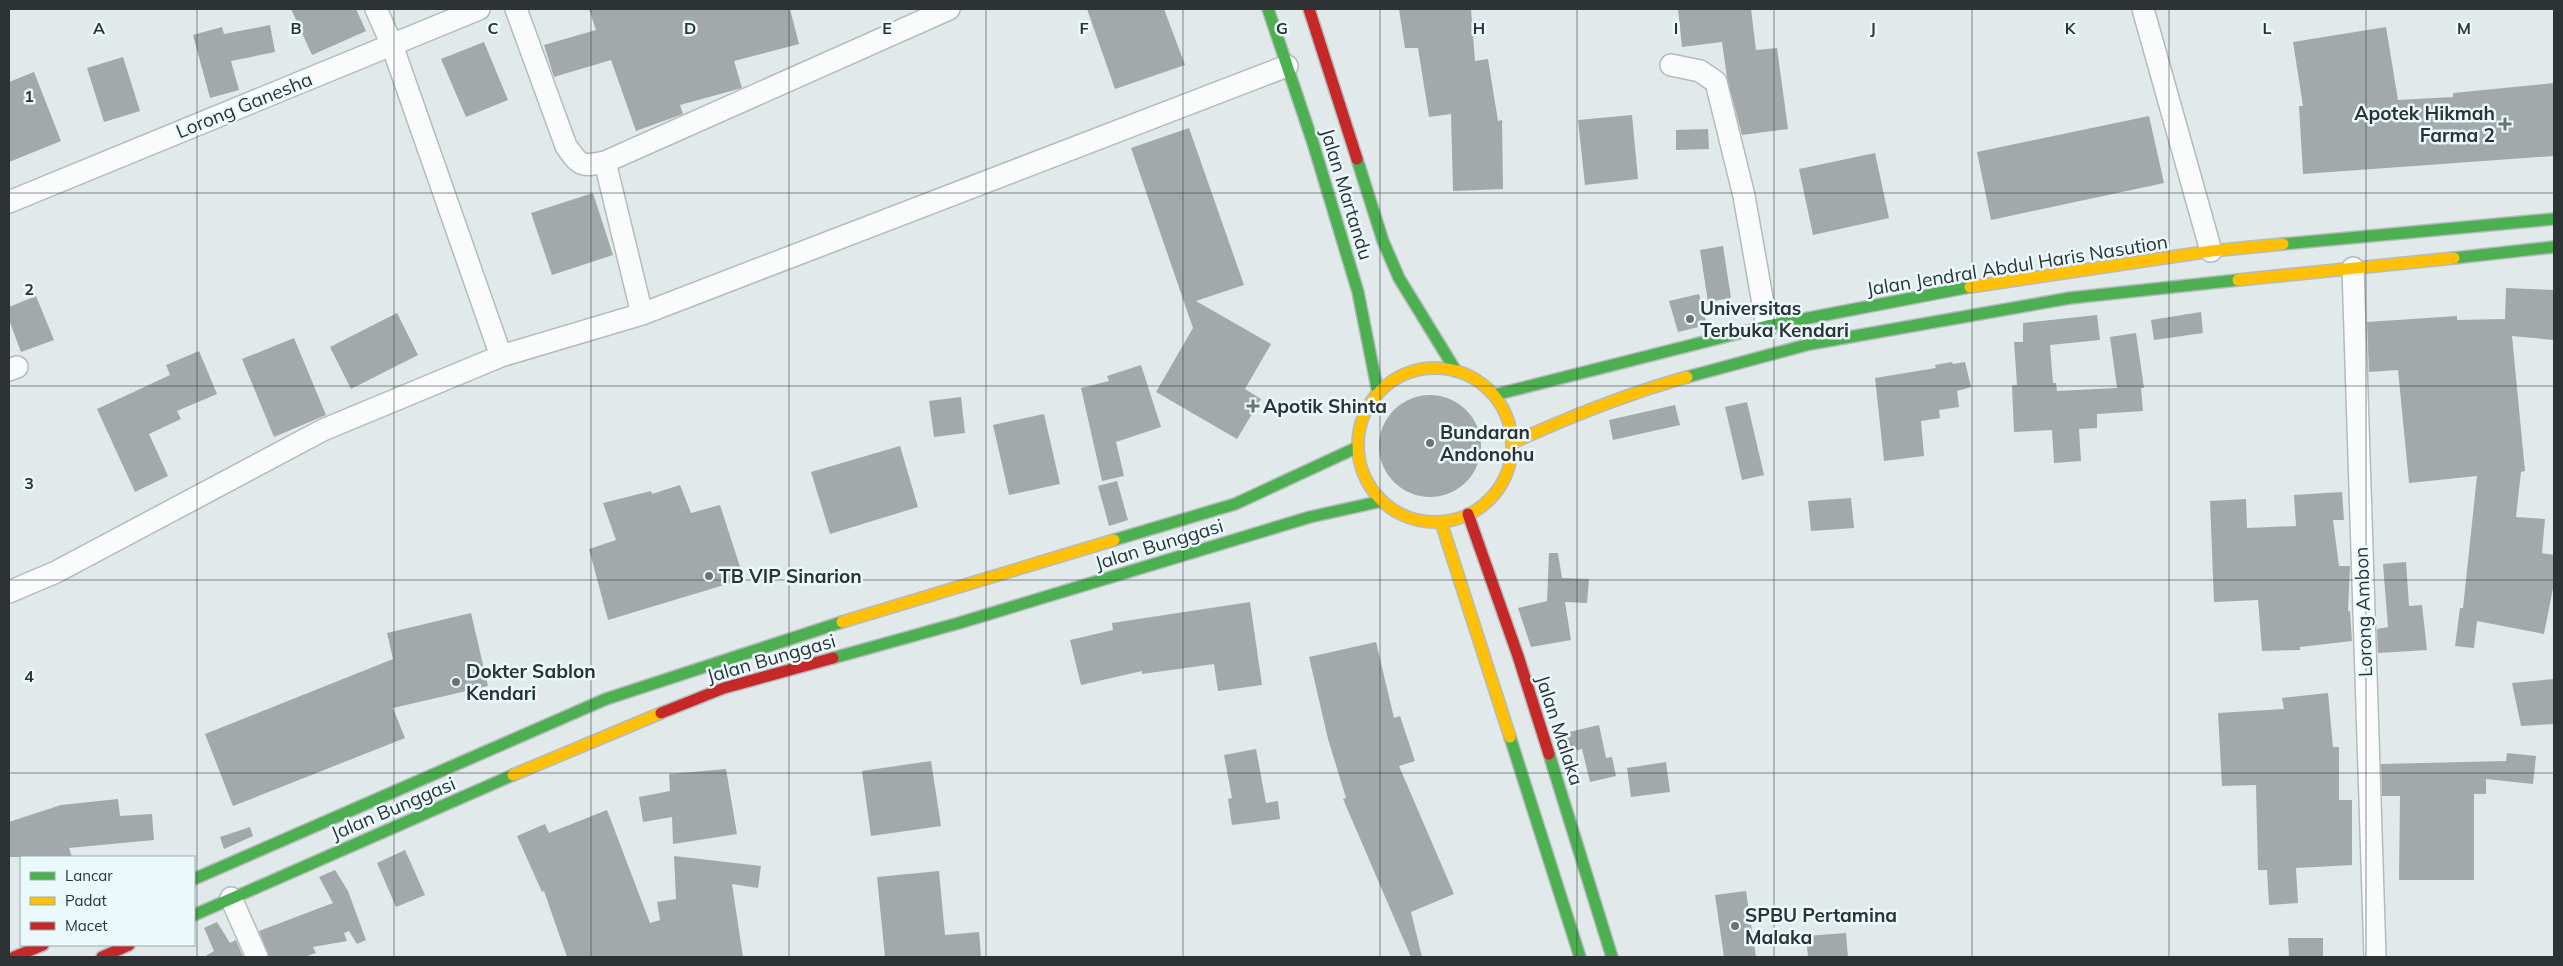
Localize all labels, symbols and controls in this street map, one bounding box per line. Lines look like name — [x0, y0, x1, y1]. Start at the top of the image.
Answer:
text: A — [93, 18, 105, 38]
text: B — [290, 18, 302, 38]
text: C — [488, 18, 499, 38]
text: D — [684, 18, 696, 38]
text: E — [882, 18, 892, 38]
text: F — [1079, 18, 1089, 38]
text: G — [1276, 18, 1288, 38]
text: H — [1473, 18, 1485, 38]
text: I — [1674, 18, 1678, 38]
text: J — [1870, 18, 1876, 38]
text: K — [2065, 18, 2077, 38]
text: L — [2263, 18, 2272, 38]
text: M — [2457, 18, 2471, 38]
street label: Lorong Ganesha — [172, 67, 316, 143]
text: 1 — [24, 86, 34, 106]
place label: Apotek Hikmah Farma 2 — [2354, 101, 2495, 147]
marker: Apotek Hikmah Farma 2 — [2499, 118, 2511, 130]
street label: Jalan Martandu — [1316, 125, 1378, 263]
street label: Jalan Jendral Abdul Haris Nasution — [1865, 229, 2169, 301]
text: 2 — [24, 279, 34, 299]
place label: Universitas Terbuka Kendari — [1700, 296, 1849, 342]
marker: Universitas Terbuka Kendari — [1684, 313, 1696, 325]
place label: Apotik Shinta — [1263, 394, 1387, 418]
marker: Apotik Shinta — [1247, 400, 1259, 412]
place label: Bundaran Andonohu — [1440, 420, 1534, 466]
marker: Bundaran Andonohu — [1424, 437, 1436, 449]
text: 3 — [24, 473, 34, 493]
street label: Jalan Bunggasi — [1092, 513, 1226, 575]
street label: Lorong Ambon — [2349, 546, 2377, 678]
place label: TB VIP Sinarion — [719, 564, 862, 588]
marker: TB VIP Sinarion — [703, 570, 715, 582]
street label: Jalan Bunggasi — [704, 628, 838, 688]
place label: Dokter Sablon Kendari — [466, 659, 596, 705]
text: 4 — [24, 666, 34, 686]
street label: Jalan Malaka — [1531, 672, 1589, 788]
marker: Dokter Sablon Kendari — [450, 676, 462, 688]
street label: Jalan Bunggasi — [327, 771, 459, 845]
legend — [20, 856, 195, 946]
text: Lancar — [65, 866, 113, 885]
text: Padat — [65, 891, 107, 910]
place label: SPBU Pertamina Malaka — [1745, 903, 1897, 949]
text: Macet — [65, 916, 108, 935]
marker: SPBU Pertamina Malaka — [1729, 920, 1741, 932]

